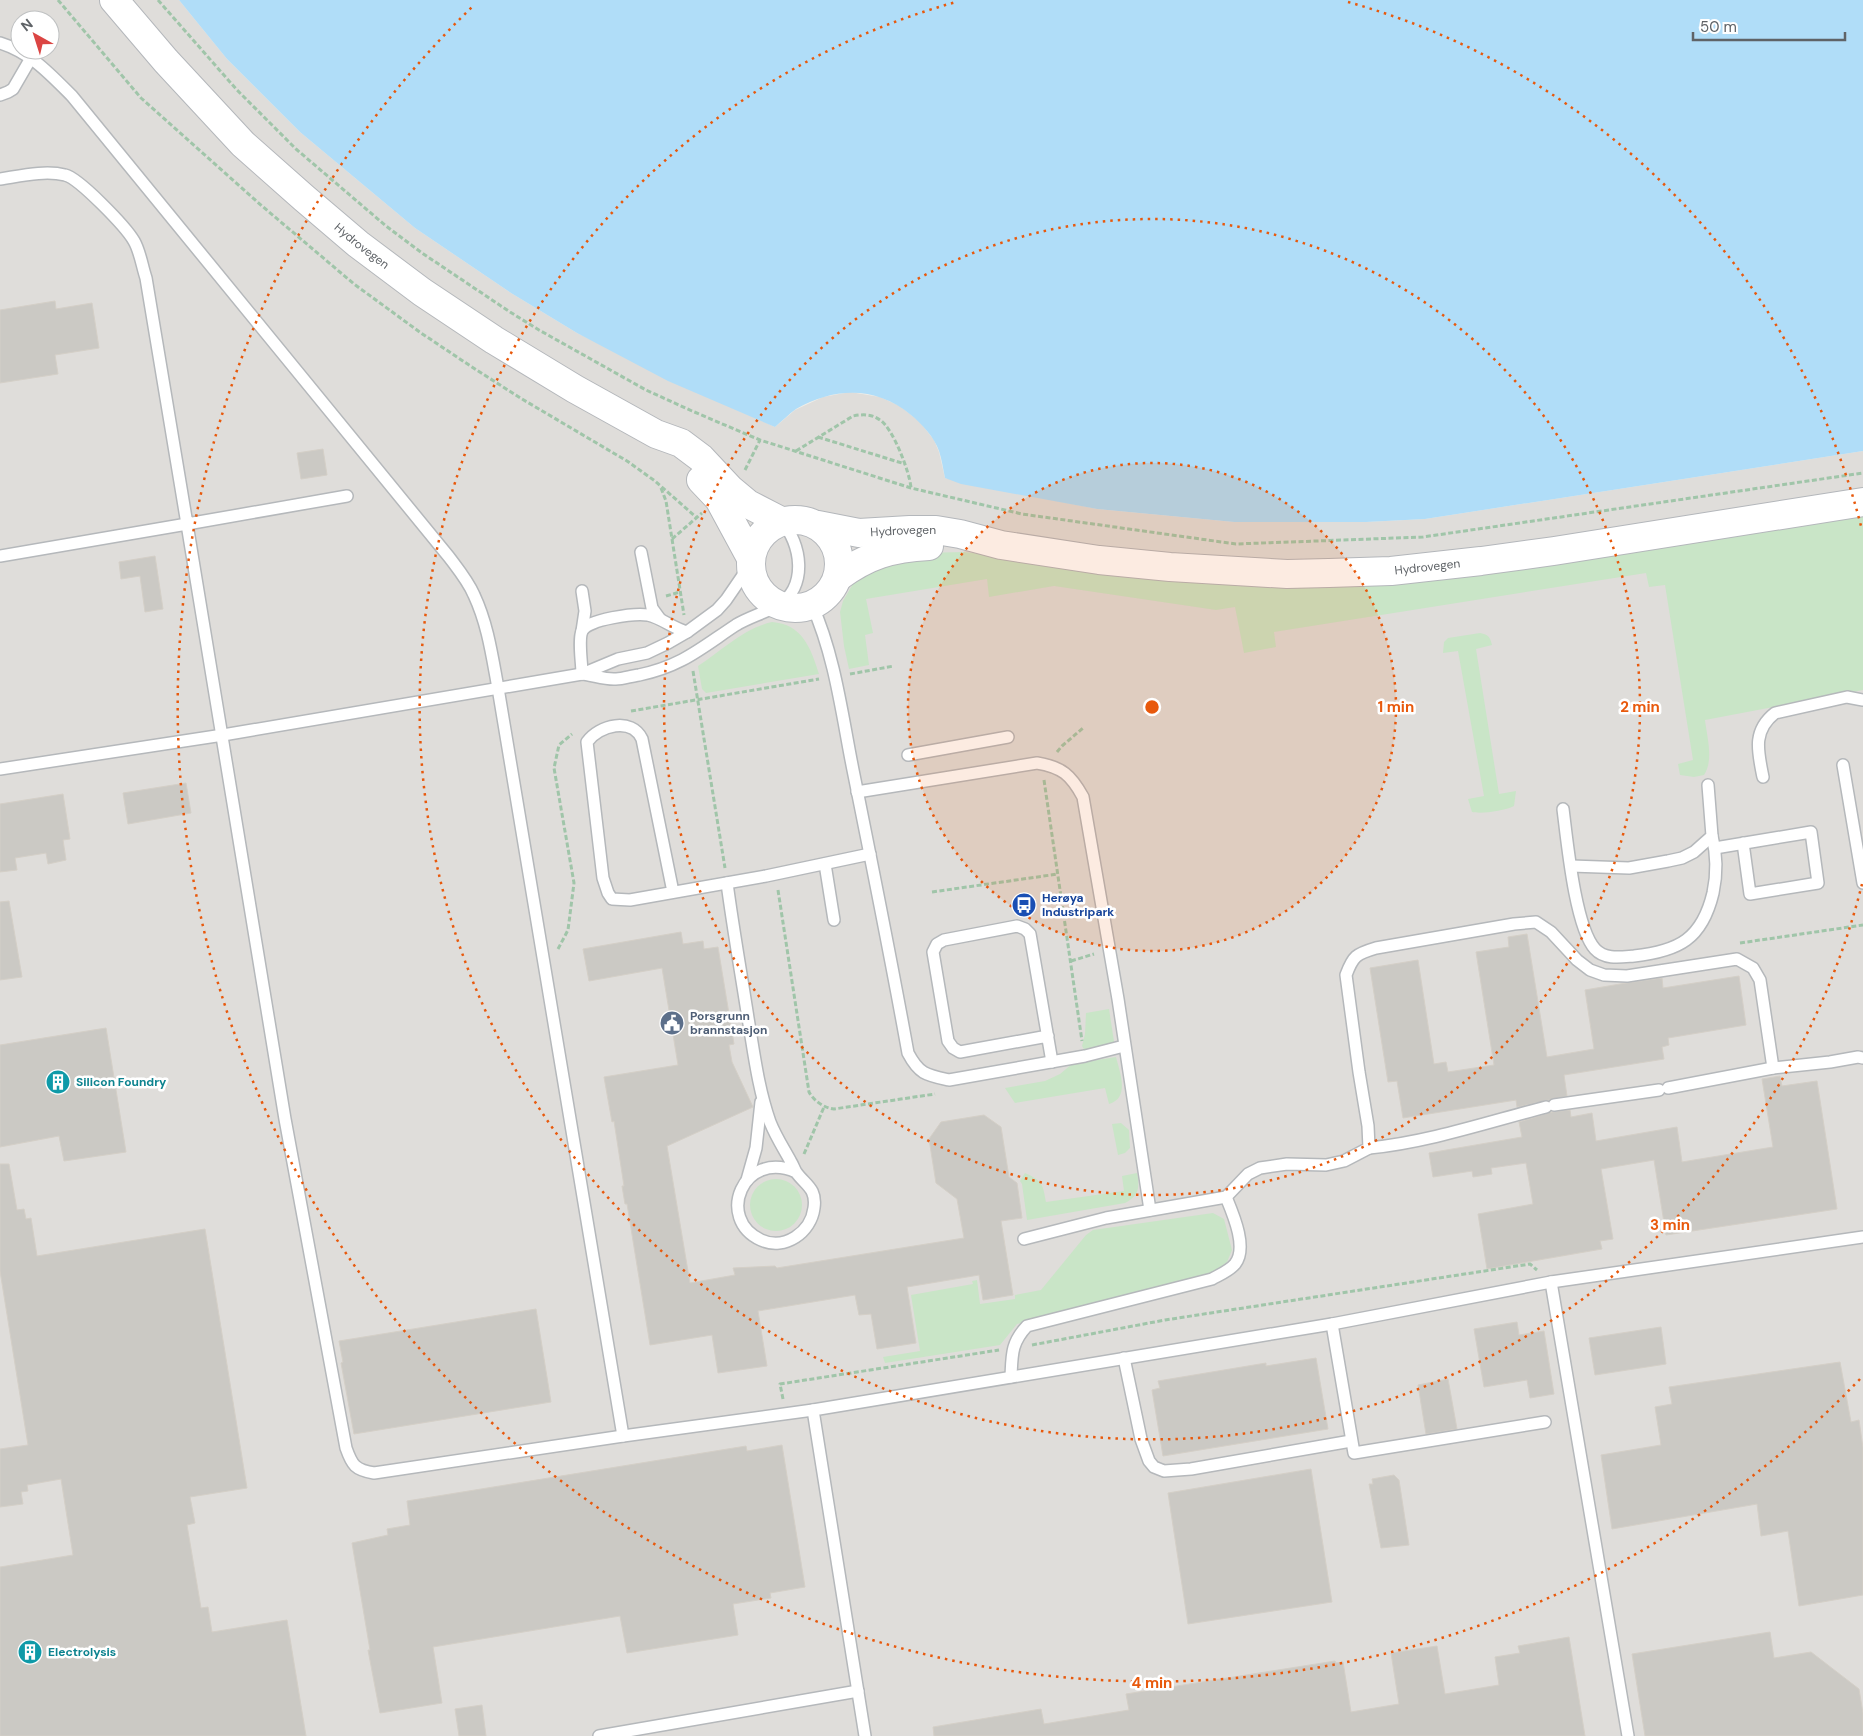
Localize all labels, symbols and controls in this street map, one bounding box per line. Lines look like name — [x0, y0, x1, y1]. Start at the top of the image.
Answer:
north arrow — [10, 10, 60, 60]
scale bar — [1693, 10, 1846, 42]
text: N — [17, 15, 36, 35]
text: 50 m — [1700, 17, 1737, 37]
street label: Hydrovegen — [331, 219, 393, 273]
street label: Hydrovegen — [870, 522, 936, 540]
street label: Hydrovegen — [1394, 555, 1461, 579]
text: 1 min — [1378, 697, 1414, 717]
text: 2 min — [1620, 697, 1660, 717]
centre of rings — [1143, 698, 1161, 716]
place label: Herøya Industripark — [1042, 890, 1114, 920]
bus stop icon: Herøya Industripark — [1011, 892, 1037, 918]
place label: Porsgrunn brannstasjon — [690, 1008, 767, 1038]
public building icon: Porsgrunn brannstasjon — [659, 1010, 685, 1036]
building icon: Silicon Foundry — [45, 1069, 71, 1095]
place label: Silicon Foundry — [76, 1074, 167, 1090]
text: 3 min — [1650, 1215, 1690, 1235]
building icon: Electrolysis — [17, 1639, 43, 1665]
place label: Electrolysis — [48, 1644, 116, 1660]
text: 4 min — [1132, 1673, 1172, 1693]

